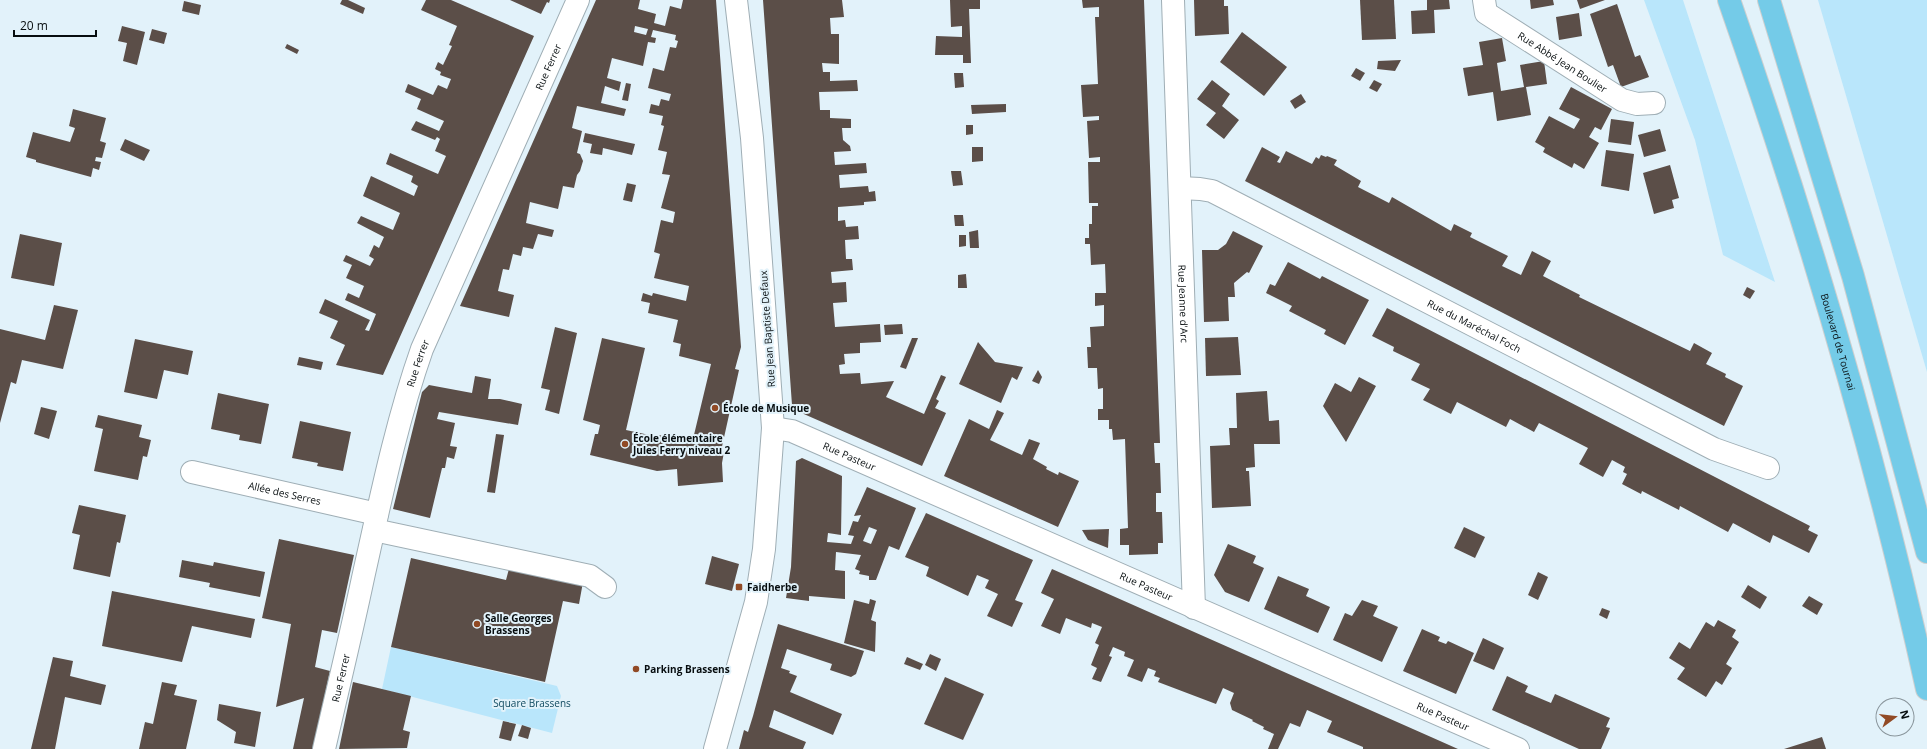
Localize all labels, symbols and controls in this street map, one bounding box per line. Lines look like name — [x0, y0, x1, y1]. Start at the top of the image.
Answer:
scale bar — [14, 12, 96, 38]
text: 20 m — [20, 17, 48, 34]
street label: Rue Abbé Jean Boulier — [1515, 28, 1610, 96]
street label: Rue Ferrer — [532, 42, 565, 92]
street label: Rue Jeanne d'Arc — [1175, 264, 1192, 343]
street label: Rue Jean Baptiste Defaux — [756, 269, 778, 388]
street label: Boulevard de Tournai — [1818, 292, 1859, 392]
street label: Rue du Maréchal Foch — [1425, 296, 1523, 356]
street label: Rue Ferrer — [403, 337, 432, 389]
place label: École de Musique — [723, 401, 809, 415]
marker: École de Musique — [710, 403, 720, 413]
place label: École élémentaire Jules Ferry niveau 2 — [632, 431, 731, 457]
street label: Rue Pasteur — [821, 438, 878, 474]
marker: École élémentaire Jules Ferry niveau 2 — [620, 439, 630, 449]
street label: Allée des Serres — [247, 478, 323, 508]
street label: Rue Pasteur — [1118, 568, 1175, 604]
place label: Faidherbe — [747, 580, 797, 594]
marker: Faidherbe — [734, 582, 744, 592]
place label: Salle Georges Brassens — [485, 611, 552, 637]
marker: Salle Georges Brassens — [472, 619, 482, 629]
street label: Rue Ferrer — [328, 652, 353, 703]
place label: Parking Brassens — [644, 662, 730, 676]
marker: Parking Brassens — [631, 664, 641, 674]
park label: Square Brassens — [493, 696, 571, 710]
north arrow — [1875, 697, 1915, 737]
street label: Rue Pasteur — [1414, 698, 1472, 734]
text: N — [1897, 708, 1914, 721]

